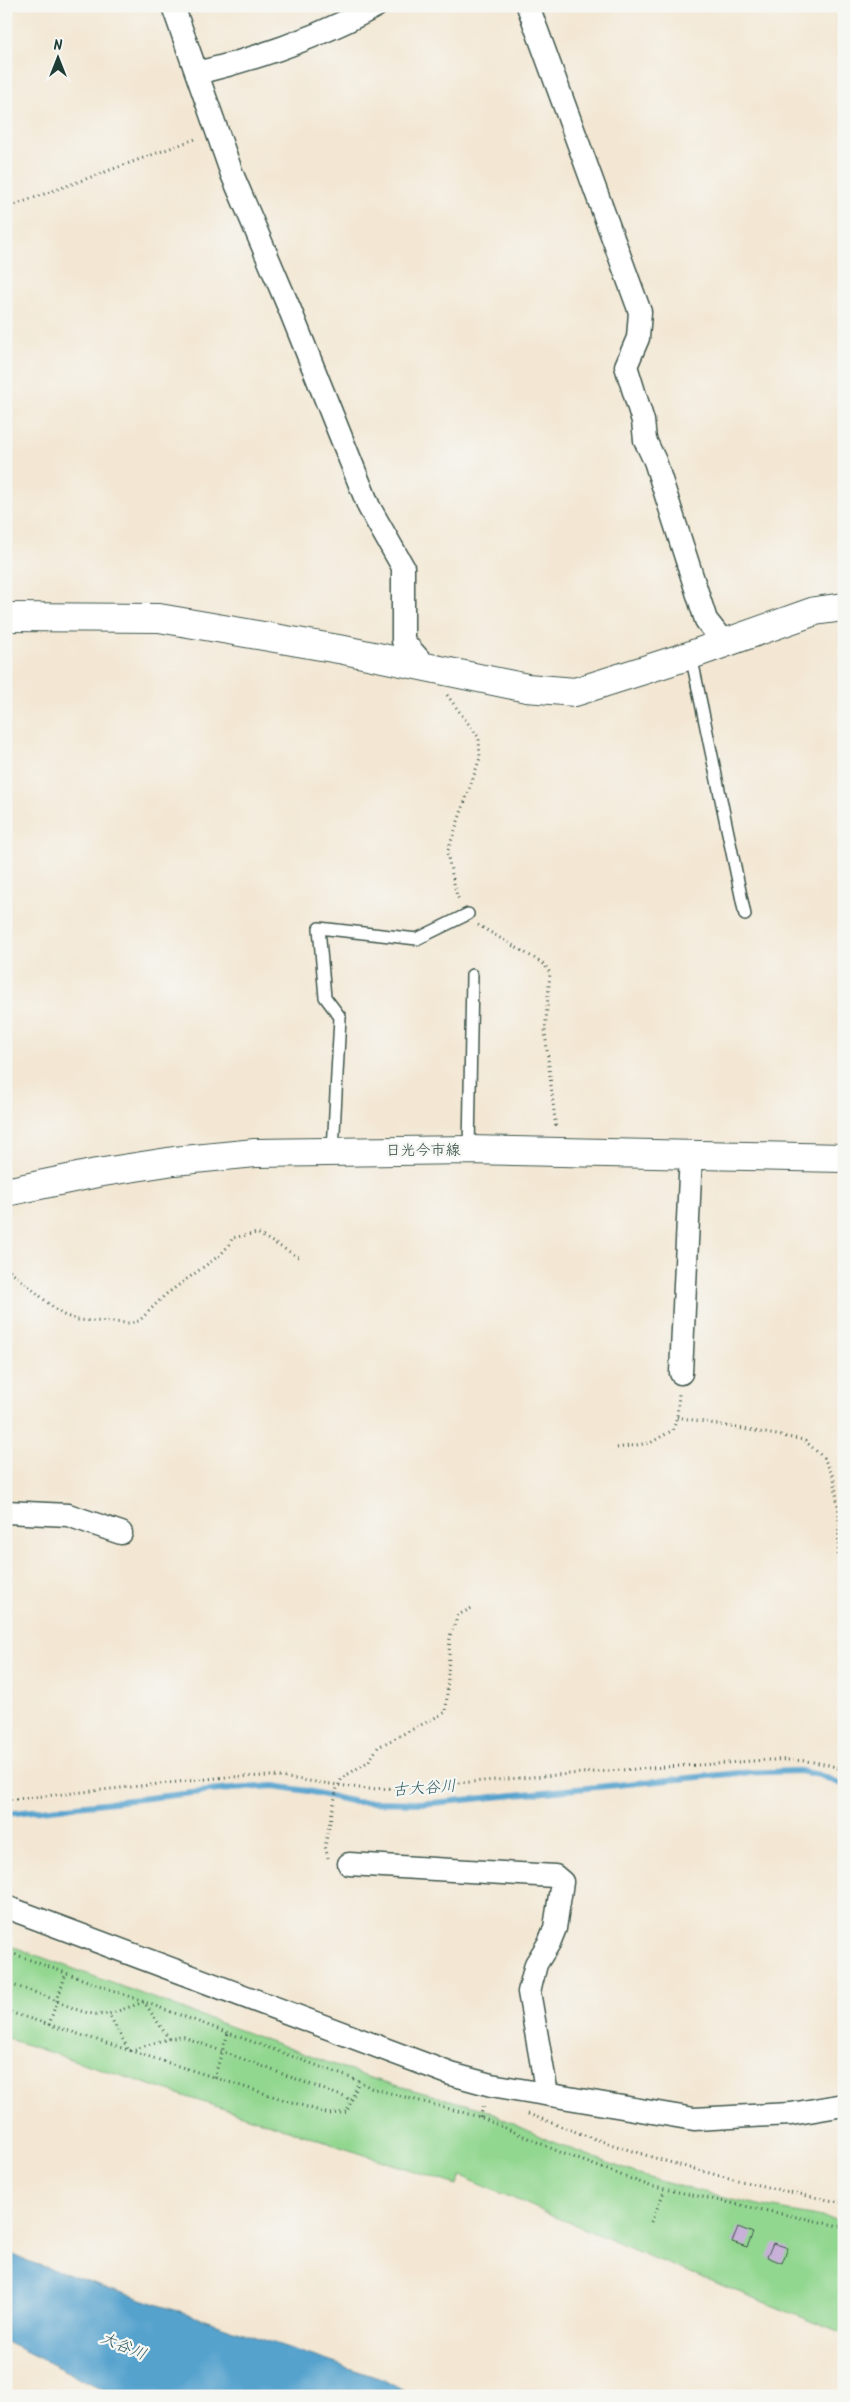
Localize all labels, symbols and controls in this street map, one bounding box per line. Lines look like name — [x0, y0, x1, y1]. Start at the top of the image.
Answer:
north arrow — [32, 32, 82, 82]
text: N — [54, 35, 63, 57]
street label: 日光今市線 — [385, 1139, 461, 1163]
water label: 古大谷川 — [391, 1774, 457, 1803]
water label: 大谷川 — [96, 2325, 150, 2367]

